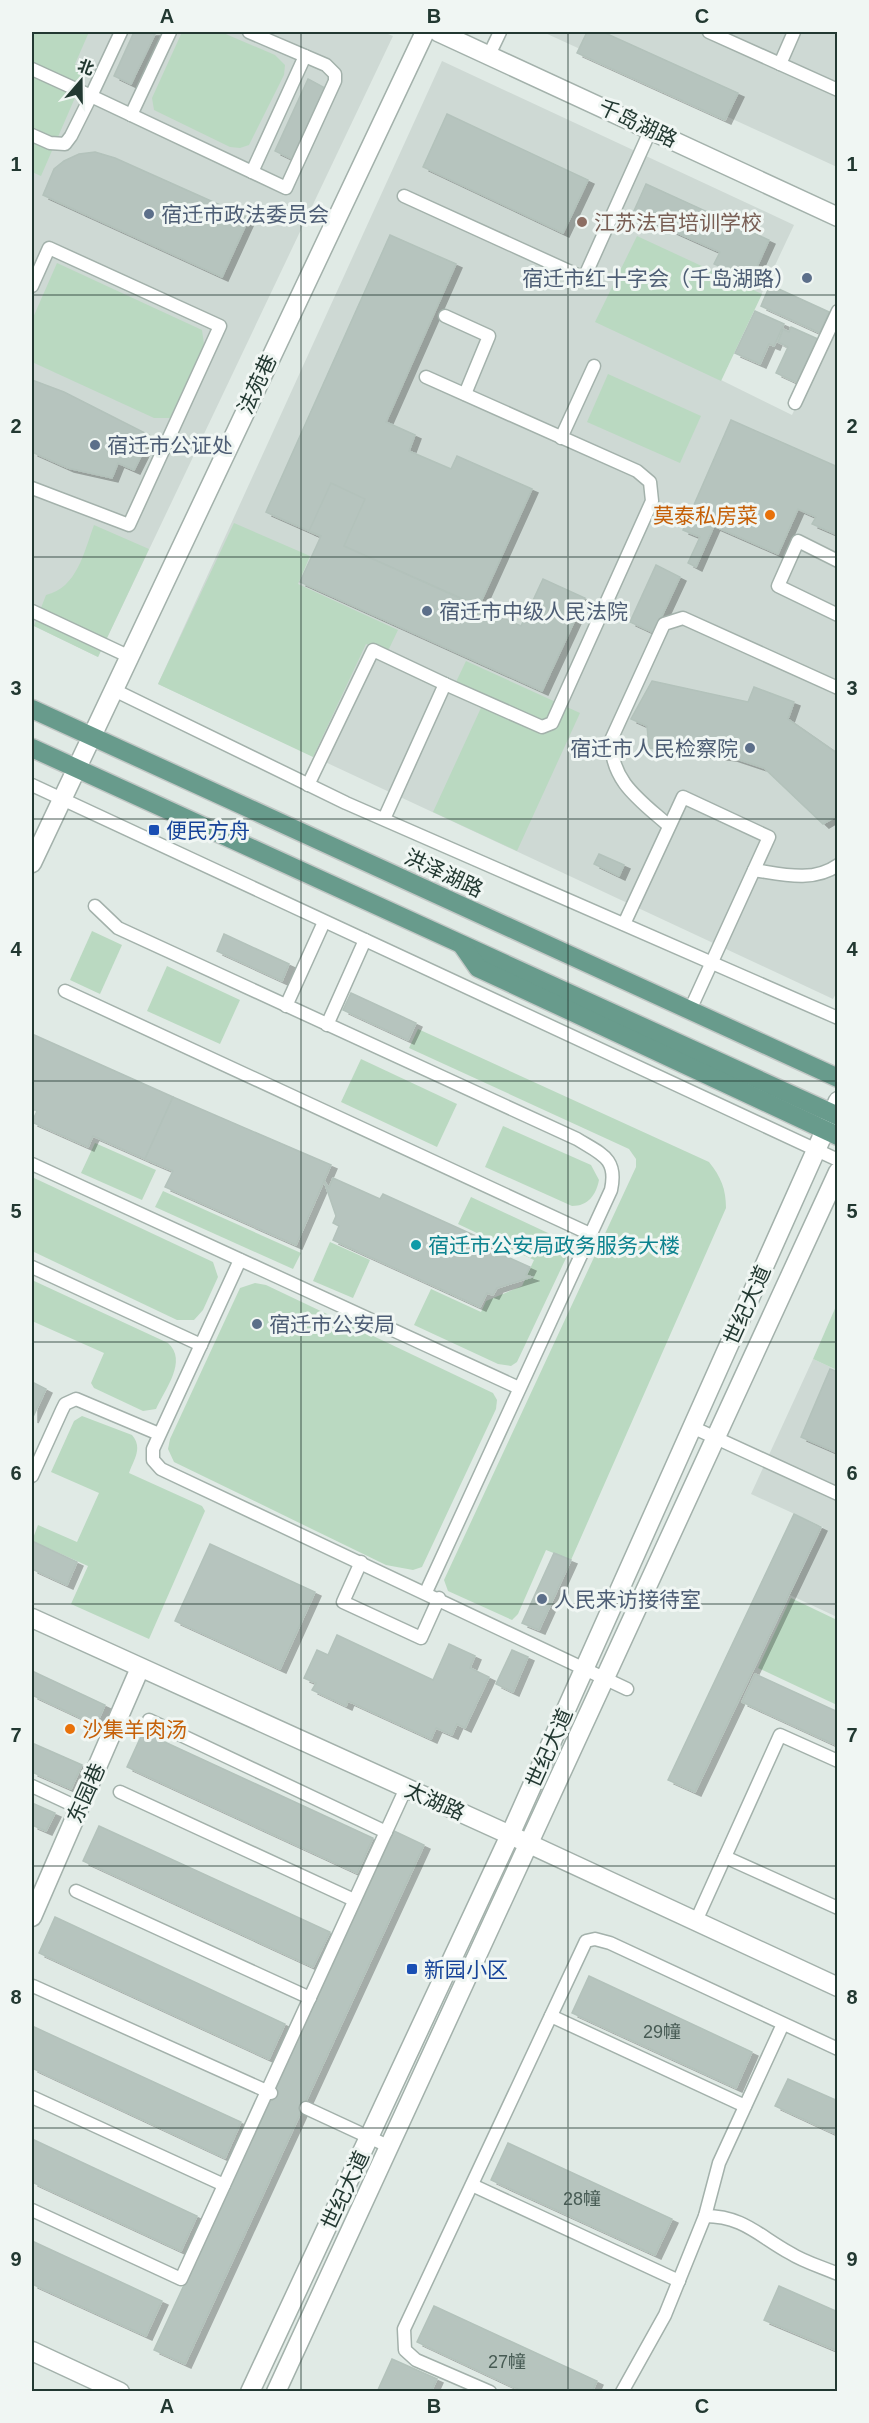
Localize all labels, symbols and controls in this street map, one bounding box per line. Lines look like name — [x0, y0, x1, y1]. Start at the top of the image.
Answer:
text: A — [160, 5, 174, 27]
text: B — [427, 5, 441, 27]
text: C — [695, 5, 709, 27]
north arrow — [51, 51, 111, 111]
text: 北 — [76, 57, 96, 78]
street label: 千岛湖路 — [595, 95, 681, 151]
text: 1 — [10, 153, 22, 175]
text: 1 — [846, 153, 858, 175]
place label: 宿迁市政法委员会 — [161, 203, 329, 226]
marker: 宿迁市政法委员会 — [142, 207, 156, 221]
place label: 江苏法官培训学校 — [594, 211, 762, 234]
marker: 江苏法官培训学校 — [575, 215, 589, 229]
place label: 宿迁市红十字会（千岛湖路） — [522, 267, 795, 290]
marker: 宿迁市红十字会（千岛湖路） — [800, 271, 814, 285]
street label: 法苑巷 — [233, 351, 281, 417]
text: 2 — [10, 415, 22, 437]
text: 2 — [846, 415, 858, 437]
place label: 宿迁市公证处 — [107, 434, 233, 457]
marker: 宿迁市公证处 — [88, 438, 102, 452]
place label: 莫泰私房菜 — [653, 504, 758, 527]
marker: 莫泰私房菜 — [763, 508, 777, 522]
place label: 宿迁市中级人民法院 — [439, 600, 628, 623]
marker: 宿迁市中级人民法院 — [420, 604, 434, 618]
text: 3 — [10, 677, 22, 699]
text: 3 — [846, 677, 858, 699]
place label: 宿迁市人民检察院 — [570, 737, 738, 760]
marker: 宿迁市人民检察院 — [743, 741, 757, 755]
place label: 便民方舟 — [166, 819, 250, 842]
marker: 便民方舟 — [147, 823, 161, 837]
street label: 洪泽湖路 — [401, 845, 487, 901]
text: 4 — [10, 938, 22, 960]
text: 4 — [846, 938, 858, 960]
text: 5 — [10, 1200, 22, 1222]
text: 5 — [846, 1200, 858, 1222]
place label: 宿迁市公安局政务服务大楼 — [428, 1234, 680, 1257]
marker: 宿迁市公安局政务服务大楼 — [409, 1238, 423, 1252]
street label: 世纪大道 — [719, 1262, 775, 1348]
place label: 宿迁市公安局 — [269, 1313, 395, 1336]
marker: 宿迁市公安局 — [250, 1317, 264, 1331]
text: 6 — [10, 1462, 22, 1484]
text: 6 — [846, 1462, 858, 1484]
place label: 人民来访接待室 — [554, 1588, 701, 1611]
marker: 人民来访接待室 — [535, 1592, 549, 1606]
street label: 世纪大道 — [521, 1705, 577, 1791]
place label: 沙集羊肉汤 — [82, 1718, 187, 1741]
marker: 沙集羊肉汤 — [63, 1722, 77, 1736]
text: 7 — [10, 1724, 22, 1746]
text: 7 — [846, 1724, 858, 1746]
street label: 东园巷 — [63, 1760, 109, 1826]
street label: 太湖路 — [402, 1778, 468, 1824]
place label: 新园小区 — [424, 1958, 508, 1981]
marker: 新园小区 — [405, 1962, 419, 1976]
text: 8 — [10, 1986, 22, 2008]
text: 8 — [846, 1986, 858, 2008]
house number: 29幢 — [643, 2022, 681, 2042]
street label: 世纪大道 — [317, 2147, 373, 2233]
house number: 28幢 — [563, 2189, 601, 2209]
text: 9 — [10, 2248, 22, 2270]
text: 9 — [846, 2248, 858, 2270]
house number: 27幢 — [488, 2352, 526, 2372]
text: A — [160, 2395, 174, 2417]
text: B — [427, 2395, 441, 2417]
text: C — [695, 2395, 709, 2417]

